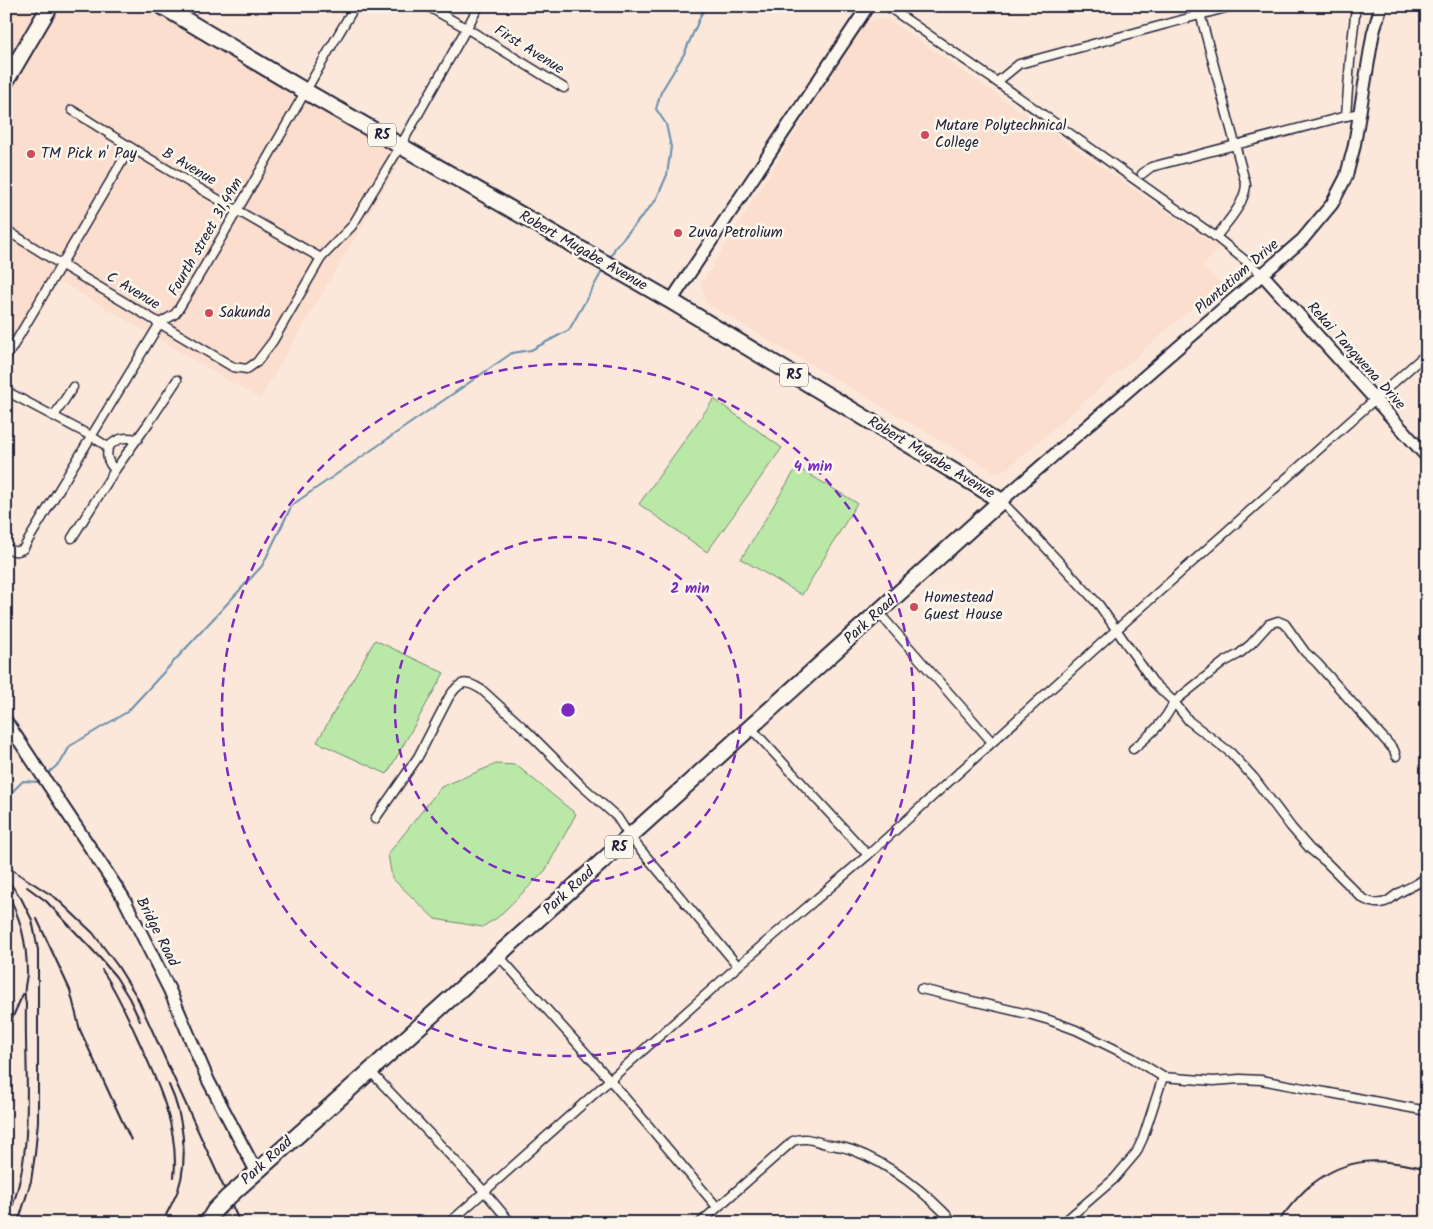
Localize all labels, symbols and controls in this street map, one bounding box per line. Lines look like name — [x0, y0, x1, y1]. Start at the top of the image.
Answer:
street label: First Avenue — [489, 19, 569, 81]
place label: Mutare Polytechnical College — [935, 114, 1067, 155]
road number: R5 — [368, 124, 396, 146]
marker: Mutare Polytechnical College — [919, 129, 931, 141]
place label: TM Pick n' Pay — [41, 142, 138, 166]
street label: B Avenue — [157, 142, 221, 192]
marker: TM Pick n' Pay — [25, 148, 37, 160]
street label: Fourth street 31,49m — [162, 173, 250, 301]
street label: Robert Mugabe Avenue — [514, 204, 652, 298]
place label: Zuva Petrolium — [688, 221, 783, 245]
marker: Zuva Petrolium — [672, 227, 684, 239]
street label: Plantatiom Drive — [1189, 233, 1285, 321]
street label: C Avenue — [101, 265, 165, 317]
street label: Rekai Tangwena Drive — [1301, 296, 1411, 416]
place label: Sakunda — [219, 301, 271, 325]
marker: Sakunda — [203, 307, 215, 319]
road number: R5 — [780, 364, 808, 386]
street label: Robert Mugabe Avenue — [863, 410, 1000, 506]
text: 4 min — [794, 455, 832, 479]
text: 2 min — [670, 577, 710, 601]
place label: Homestead Guest House — [924, 586, 1003, 627]
street label: Park Road — [838, 590, 902, 650]
marker: Homestead Guest House — [908, 601, 920, 613]
centre of rings — [559, 701, 577, 719]
road number: R5 — [605, 836, 633, 859]
street label: Park Road — [537, 861, 601, 921]
street label: Bridge Road — [129, 893, 185, 972]
street label: Park Road — [235, 1131, 299, 1191]

